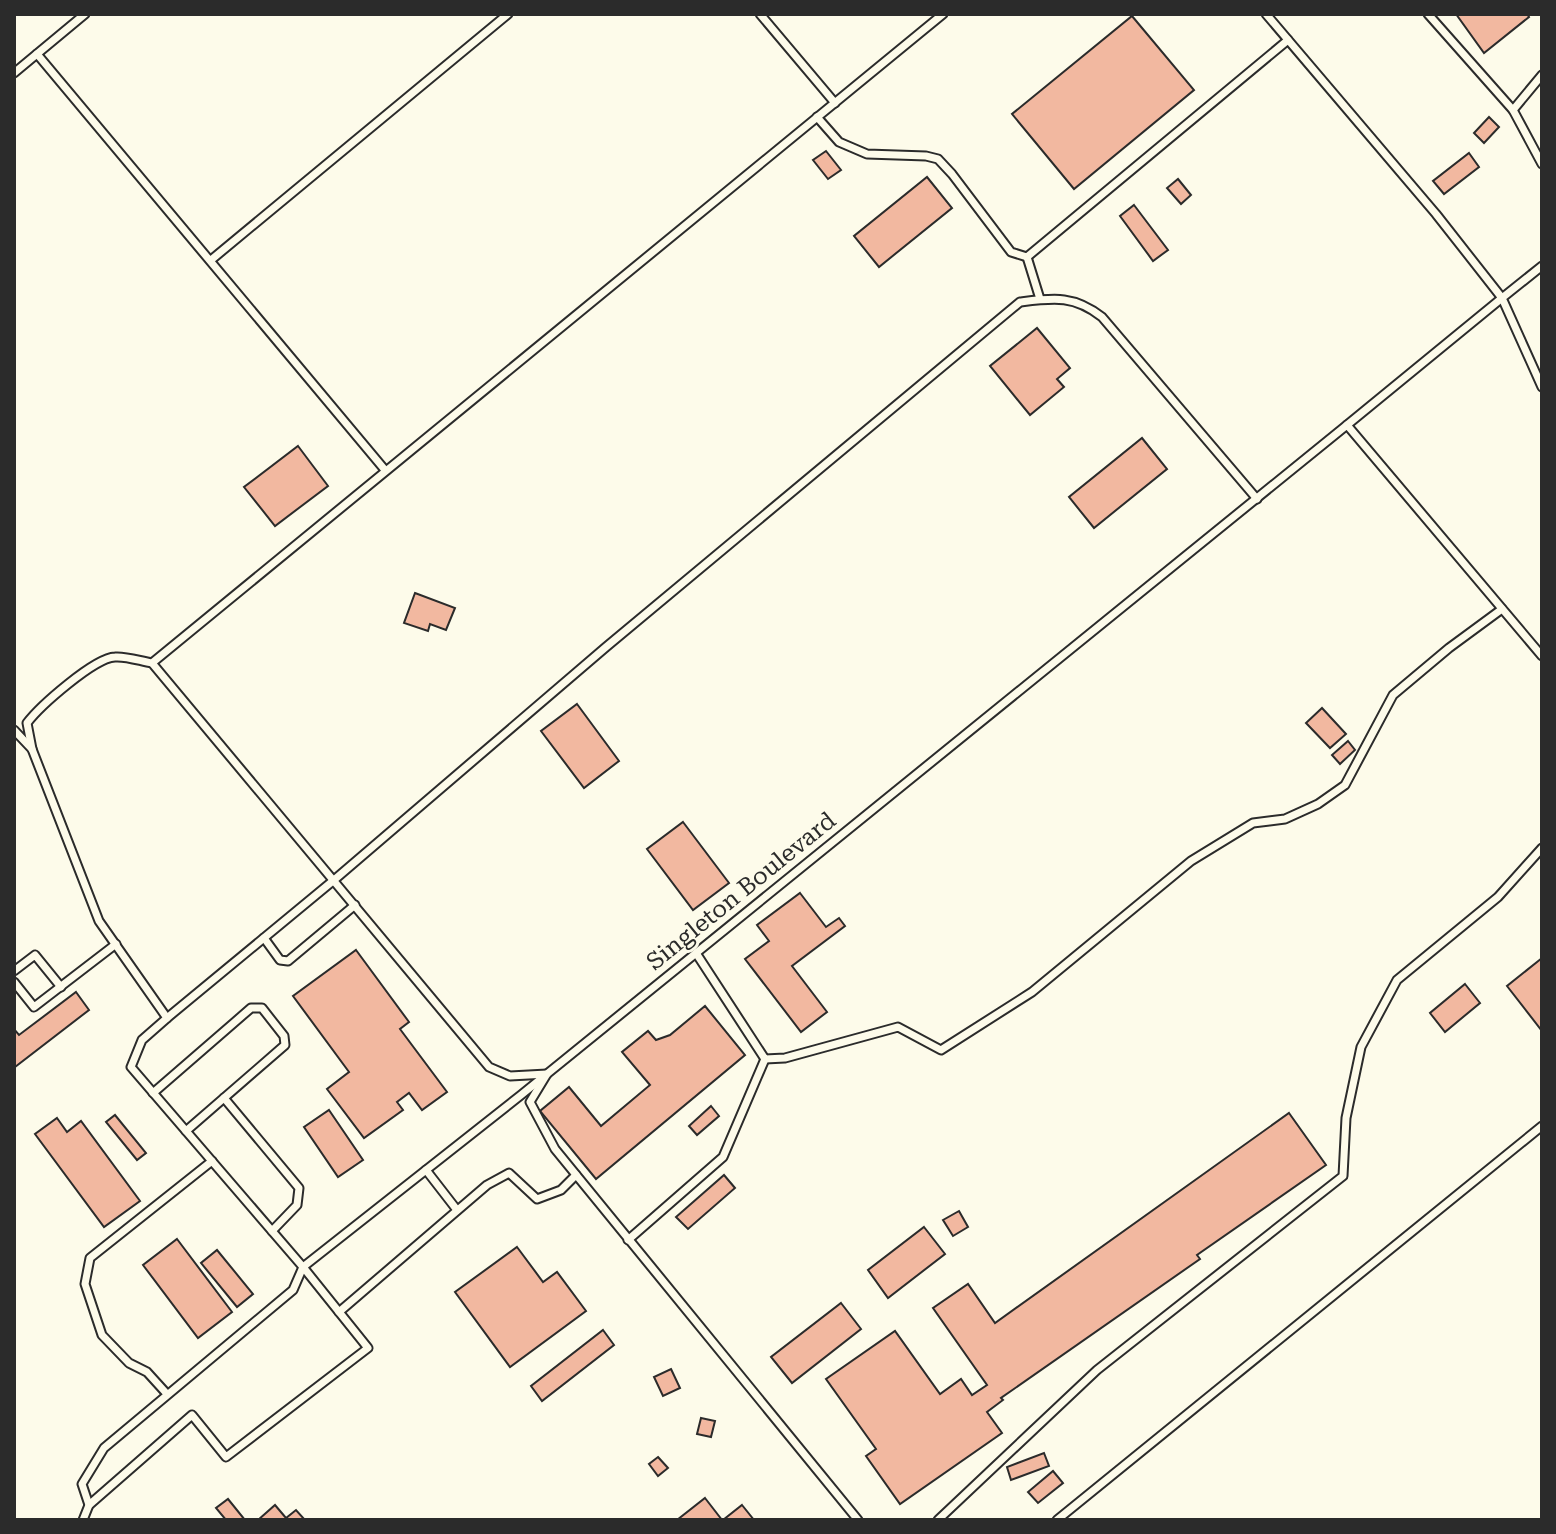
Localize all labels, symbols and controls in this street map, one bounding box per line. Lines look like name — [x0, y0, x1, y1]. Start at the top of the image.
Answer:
street label: Singleton Boulevard — [641, 806, 841, 976]

